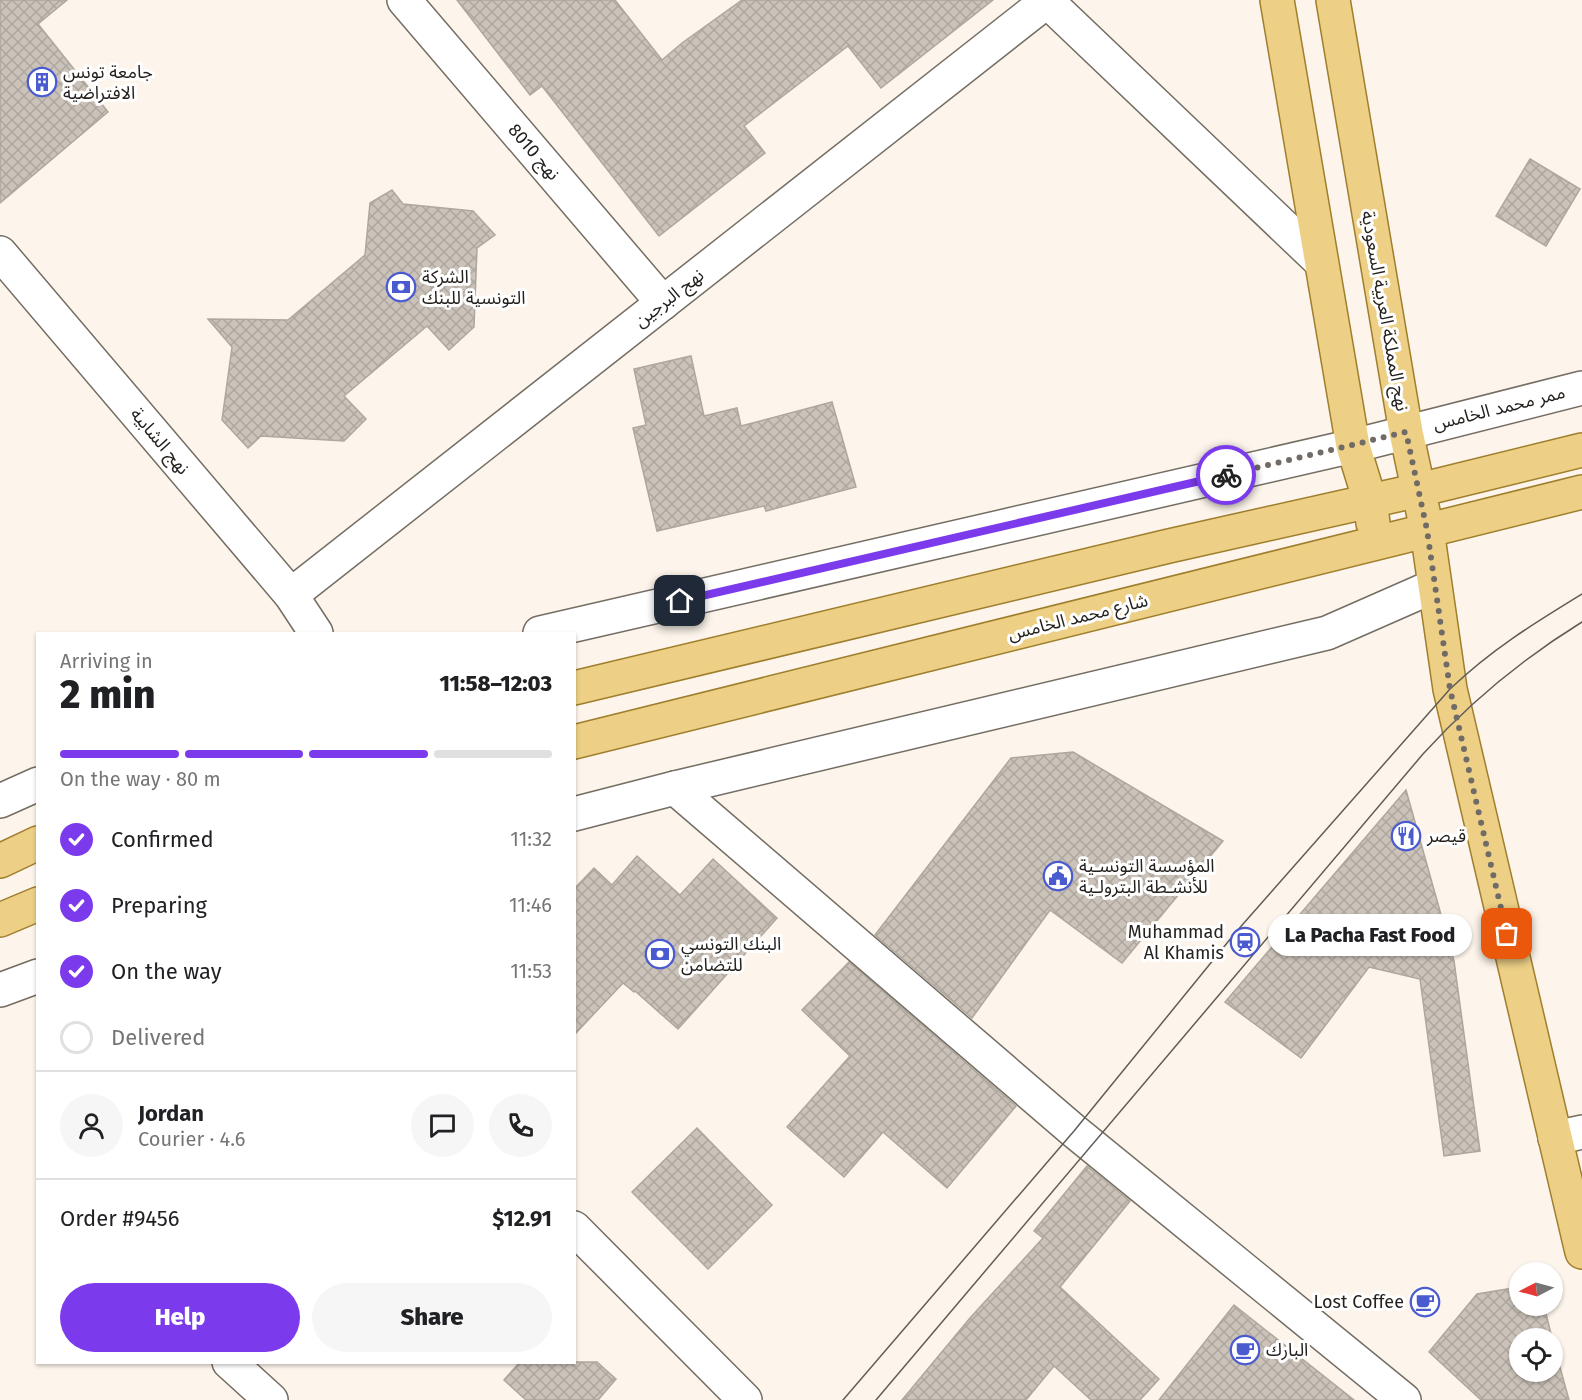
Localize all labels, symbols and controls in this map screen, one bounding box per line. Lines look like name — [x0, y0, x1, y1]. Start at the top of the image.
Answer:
place label: جامعة تونس الافتراضية — [63, 61, 153, 104]
building icon: جامعة تونس الافتراضية — [26, 66, 58, 98]
street label: نهج 8010 — [502, 119, 565, 186]
street label: نهج المملكة العربية السعودية — [1355, 209, 1413, 413]
street label: نهج البرجين — [630, 264, 709, 334]
place label: الشركة التونسية للبنك — [422, 266, 526, 309]
bank icon: الشركة التونسية للبنك — [385, 271, 417, 303]
street label: ممر محمد الخامس — [1431, 381, 1567, 435]
street label: نهج الشابية — [124, 403, 194, 480]
courier — [1196, 445, 1256, 505]
icon: bike — [1210, 459, 1243, 492]
pin — [654, 575, 705, 626]
icon: home — [663, 584, 696, 617]
street label: شارع محمد الخامس — [1006, 589, 1151, 648]
text: Arriving in — [60, 649, 153, 673]
text: 11:58–12:03 — [440, 670, 552, 697]
text: 2 min — [60, 672, 156, 718]
text: On the way · 80 m — [60, 767, 221, 791]
restaurant icon: قيصر — [1390, 820, 1422, 852]
icon: check — [60, 823, 93, 856]
place label: قيصر — [1426, 825, 1466, 847]
text: Confirmed — [111, 826, 214, 853]
text: 11:32 — [510, 827, 552, 851]
place label: المؤسسة التونسـية للأنشـطة البترولـية — [1079, 855, 1214, 898]
public building icon: المؤسسة التونسـية للأنشـطة البترولـية — [1042, 860, 1074, 892]
icon: check — [60, 889, 93, 922]
text: Preparing — [111, 892, 207, 919]
text: 11:46 — [509, 893, 552, 917]
pin — [1481, 908, 1532, 959]
callout: La Pacha Fast Food — [1267, 913, 1471, 955]
icon: bag — [1490, 917, 1523, 950]
place label: Muhammad Al Khamis — [1128, 921, 1224, 964]
text: La Pacha Fast Food — [1285, 923, 1455, 947]
station icon: Muhammad Al Khamis — [1229, 926, 1261, 958]
place label: البنك التونسي للتضامن — [681, 933, 781, 976]
bank icon: البنك التونسي للتضامن — [644, 938, 676, 970]
icon: check — [60, 955, 93, 988]
text: On the way — [111, 958, 222, 985]
text: 11:53 — [510, 959, 552, 983]
text: Delivered — [111, 1024, 206, 1051]
button: person — [60, 1094, 123, 1157]
button: chat — [411, 1094, 474, 1157]
button: phone — [489, 1094, 552, 1157]
text: Jordan — [138, 1100, 204, 1127]
text: Courier · 4.6 — [138, 1127, 245, 1151]
text: Order #9456 — [60, 1205, 179, 1232]
text: $12.91 — [492, 1205, 552, 1232]
north arrow — [1509, 1262, 1563, 1316]
map controls — [1509, 1262, 1563, 1382]
button: Help — [60, 1283, 300, 1352]
button: Share — [312, 1283, 552, 1352]
cafe icon: Lost Coffee — [1409, 1286, 1441, 1318]
place label: Lost Coffee — [1314, 1291, 1404, 1313]
button: locate — [1509, 1328, 1563, 1382]
cafe icon: البارك — [1229, 1334, 1261, 1366]
place label: البارك — [1266, 1339, 1308, 1361]

